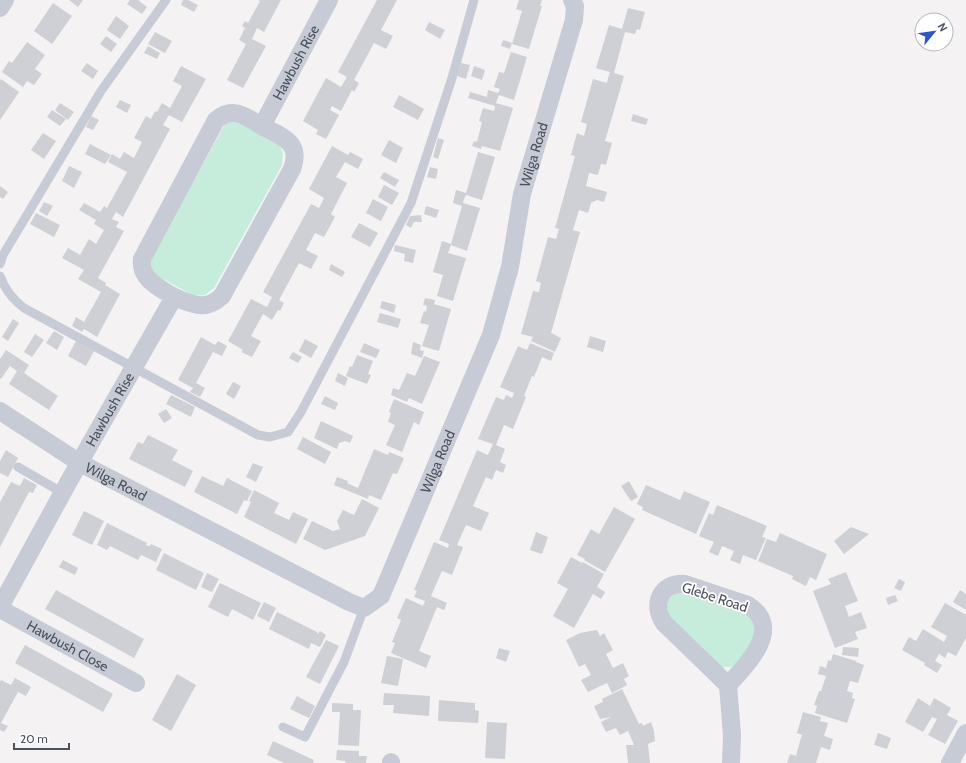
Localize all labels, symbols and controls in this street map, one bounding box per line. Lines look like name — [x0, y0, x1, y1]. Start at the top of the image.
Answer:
north arrow — [914, 12, 954, 52]
text: N — [935, 20, 951, 34]
street label: Hawbush Rise — [269, 22, 323, 103]
street label: Wilga Road — [516, 120, 552, 189]
street label: Hawbush Rise — [82, 369, 138, 450]
street label: Wilga Road — [416, 427, 459, 496]
street label: Wilga Road — [82, 458, 150, 505]
street label: Glebe Road — [680, 578, 750, 616]
street label: Hawbush Close — [24, 616, 112, 675]
scale bar — [14, 725, 69, 751]
text: 20 m — [20, 731, 48, 746]

